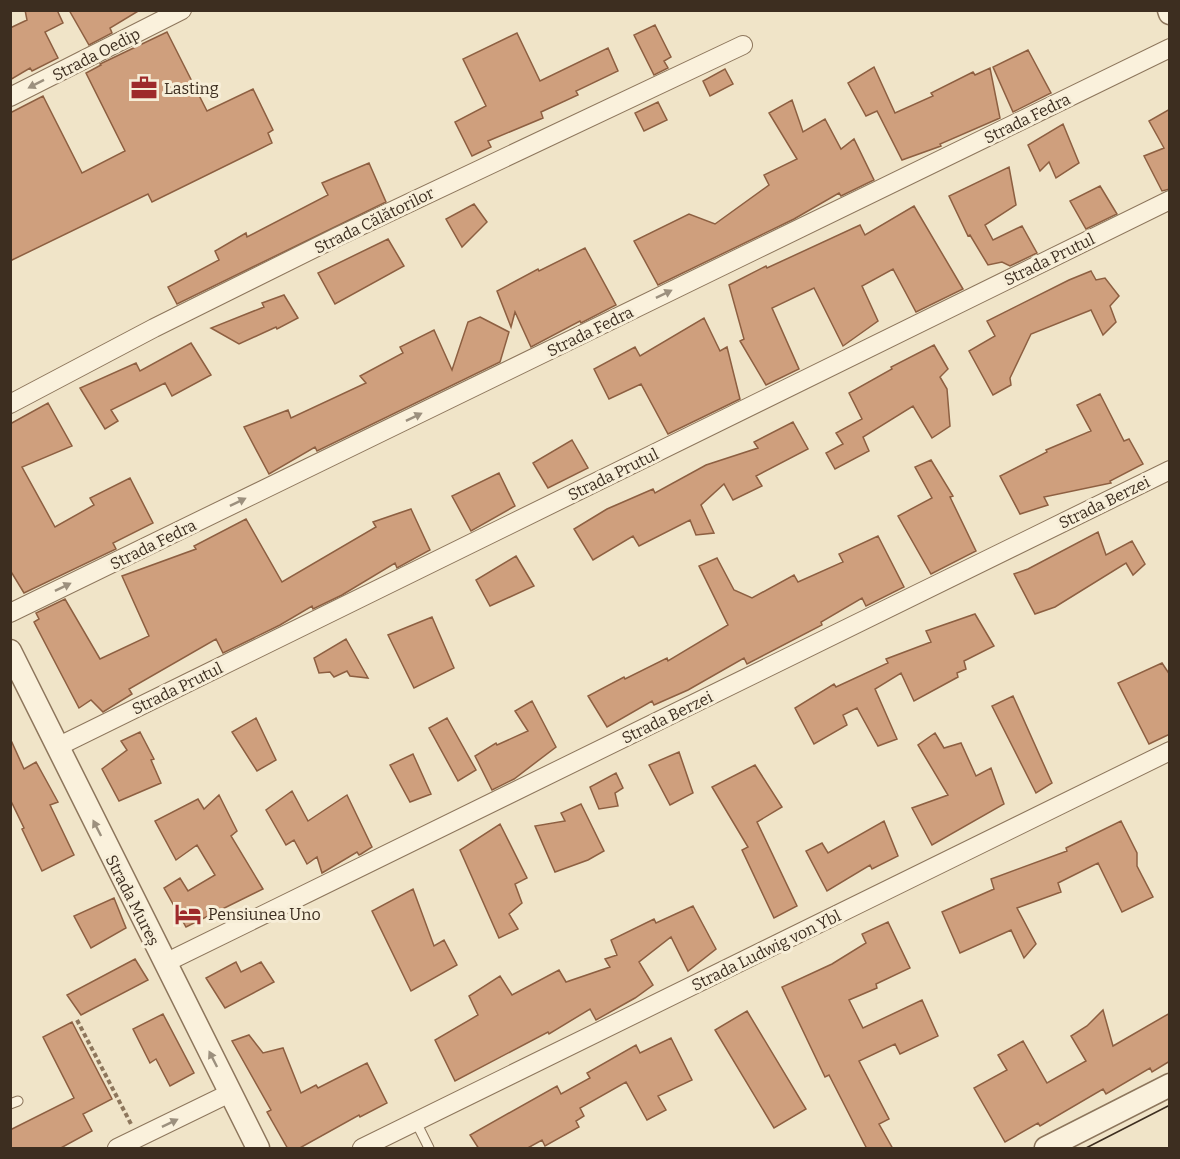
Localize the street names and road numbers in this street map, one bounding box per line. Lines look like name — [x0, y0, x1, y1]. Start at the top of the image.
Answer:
street label: Strada Oedip — [49, 24, 143, 85]
street label: Strada Fedra — [981, 89, 1074, 147]
street label: Strada Călătorilor — [311, 183, 437, 258]
street label: Strada Prutul — [1001, 229, 1098, 290]
street label: Strada Fedra — [544, 302, 637, 360]
street label: Strada Prutul — [565, 444, 662, 505]
street label: Strada Berzei — [1056, 472, 1153, 533]
street label: Strada Fedra — [107, 515, 200, 573]
street label: Strada Prutul — [129, 658, 226, 719]
street label: Strada Berzei — [619, 687, 716, 748]
street label: Strada Mureș — [101, 852, 164, 949]
street label: Strada Ludwig von Ybl — [688, 906, 844, 995]

